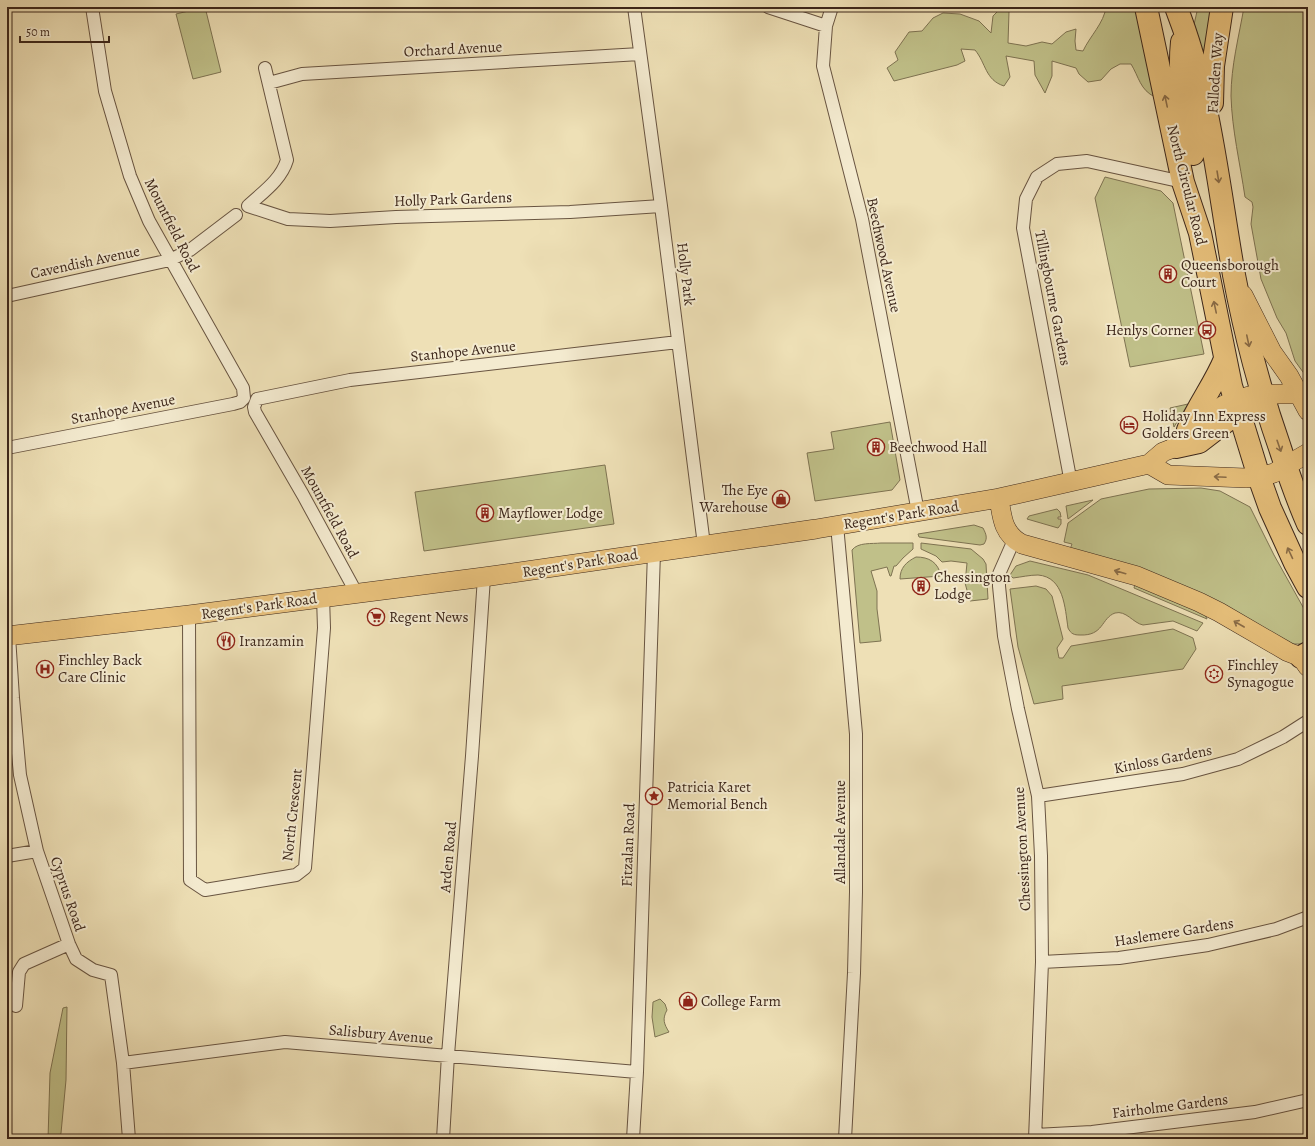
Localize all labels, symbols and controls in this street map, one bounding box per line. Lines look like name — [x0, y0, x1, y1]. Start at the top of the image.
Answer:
scale bar — [20, 18, 109, 44]
text: 50 m — [26, 24, 50, 40]
street label: Falloden Way — [1202, 32, 1228, 114]
street label: Orchard Avenue — [403, 36, 503, 62]
one-way arrow — [1162, 94, 1170, 107]
street label: North Circular Road — [1162, 123, 1212, 248]
one-way arrow — [1214, 170, 1222, 183]
street label: Mountfield Road — [140, 175, 205, 276]
street label: Holly Park Gardens — [394, 187, 512, 211]
street label: Beechwood Avenue — [862, 196, 906, 315]
street label: Tillingbourne Gardens — [1030, 229, 1076, 367]
street label: Cavendish Avenue — [28, 241, 142, 283]
street label: Holly Park — [672, 241, 700, 307]
place label: Queensborough Court — [1181, 255, 1279, 292]
building icon: Queensborough Court — [1158, 264, 1178, 284]
one-way arrow — [1210, 301, 1218, 314]
place label: Henlys Corner — [1106, 320, 1194, 340]
bus stop icon: Henlys Corner — [1197, 320, 1217, 340]
one-way arrow — [1244, 334, 1252, 347]
street label: Stanhope Avenue — [409, 335, 517, 366]
street label: Stanhope Avenue — [69, 389, 177, 429]
place label: Holiday Inn Express Golders Green — [1142, 406, 1266, 443]
hotel icon: Holiday Inn Express Golders Green — [1119, 415, 1139, 435]
building icon: Beechwood Hall — [866, 437, 886, 457]
place label: Beechwood Hall — [889, 437, 987, 457]
one-way arrow — [1276, 440, 1283, 453]
street label: Mountfield Road — [296, 462, 364, 563]
one-way arrow — [1214, 473, 1227, 480]
place label: The Eye Warehouse — [699, 480, 768, 517]
shop icon: The Eye Warehouse — [771, 489, 791, 509]
street label: Regent's Park Road — [842, 496, 961, 534]
building icon: Mayflower Lodge — [475, 503, 495, 523]
place label: Mayflower Lodge — [498, 503, 603, 523]
street label: Regent's Park Road — [521, 544, 640, 582]
one-way arrow — [1286, 547, 1293, 559]
place label: Chessington Lodge — [934, 567, 1011, 604]
one-way arrow — [1114, 567, 1127, 575]
building icon: Chessington Lodge — [911, 576, 931, 596]
street label: Regent's Park Road — [200, 588, 319, 624]
supermarket icon: Regent News — [366, 607, 386, 627]
place label: Regent News — [389, 607, 468, 627]
one-way arrow — [1234, 620, 1245, 628]
restaurant icon: Iranzamin — [216, 631, 236, 651]
place label: Iranzamin — [239, 631, 304, 651]
place label: Finchley Back Care Clinic — [58, 650, 143, 687]
place label: Finchley Synagogue — [1227, 655, 1294, 692]
hospital icon: Finchley Back Care Clinic — [35, 659, 55, 679]
synagogue icon: Finchley Synagogue — [1204, 664, 1224, 684]
street label: Kinloss Gardens — [1112, 740, 1214, 778]
street label: North Crescent — [277, 768, 307, 862]
place label: Patricia Karet Memorial Bench — [667, 777, 768, 814]
street label: Allandale Avenue — [830, 780, 850, 885]
place icon: Patricia Karet Memorial Bench — [644, 786, 664, 806]
street label: Chessington Avenue — [1009, 786, 1035, 912]
street label: Fitzalan Road — [617, 802, 639, 887]
street label: Arden Road — [435, 820, 461, 894]
street label: Cyprus Road — [46, 854, 90, 935]
street label: Haslemere Gardens — [1113, 913, 1235, 951]
shop icon: College Farm — [678, 991, 698, 1011]
place label: College Farm — [701, 991, 781, 1011]
street label: Salisbury Avenue — [328, 1019, 434, 1049]
street label: Fairholme Gardens — [1111, 1089, 1229, 1123]

